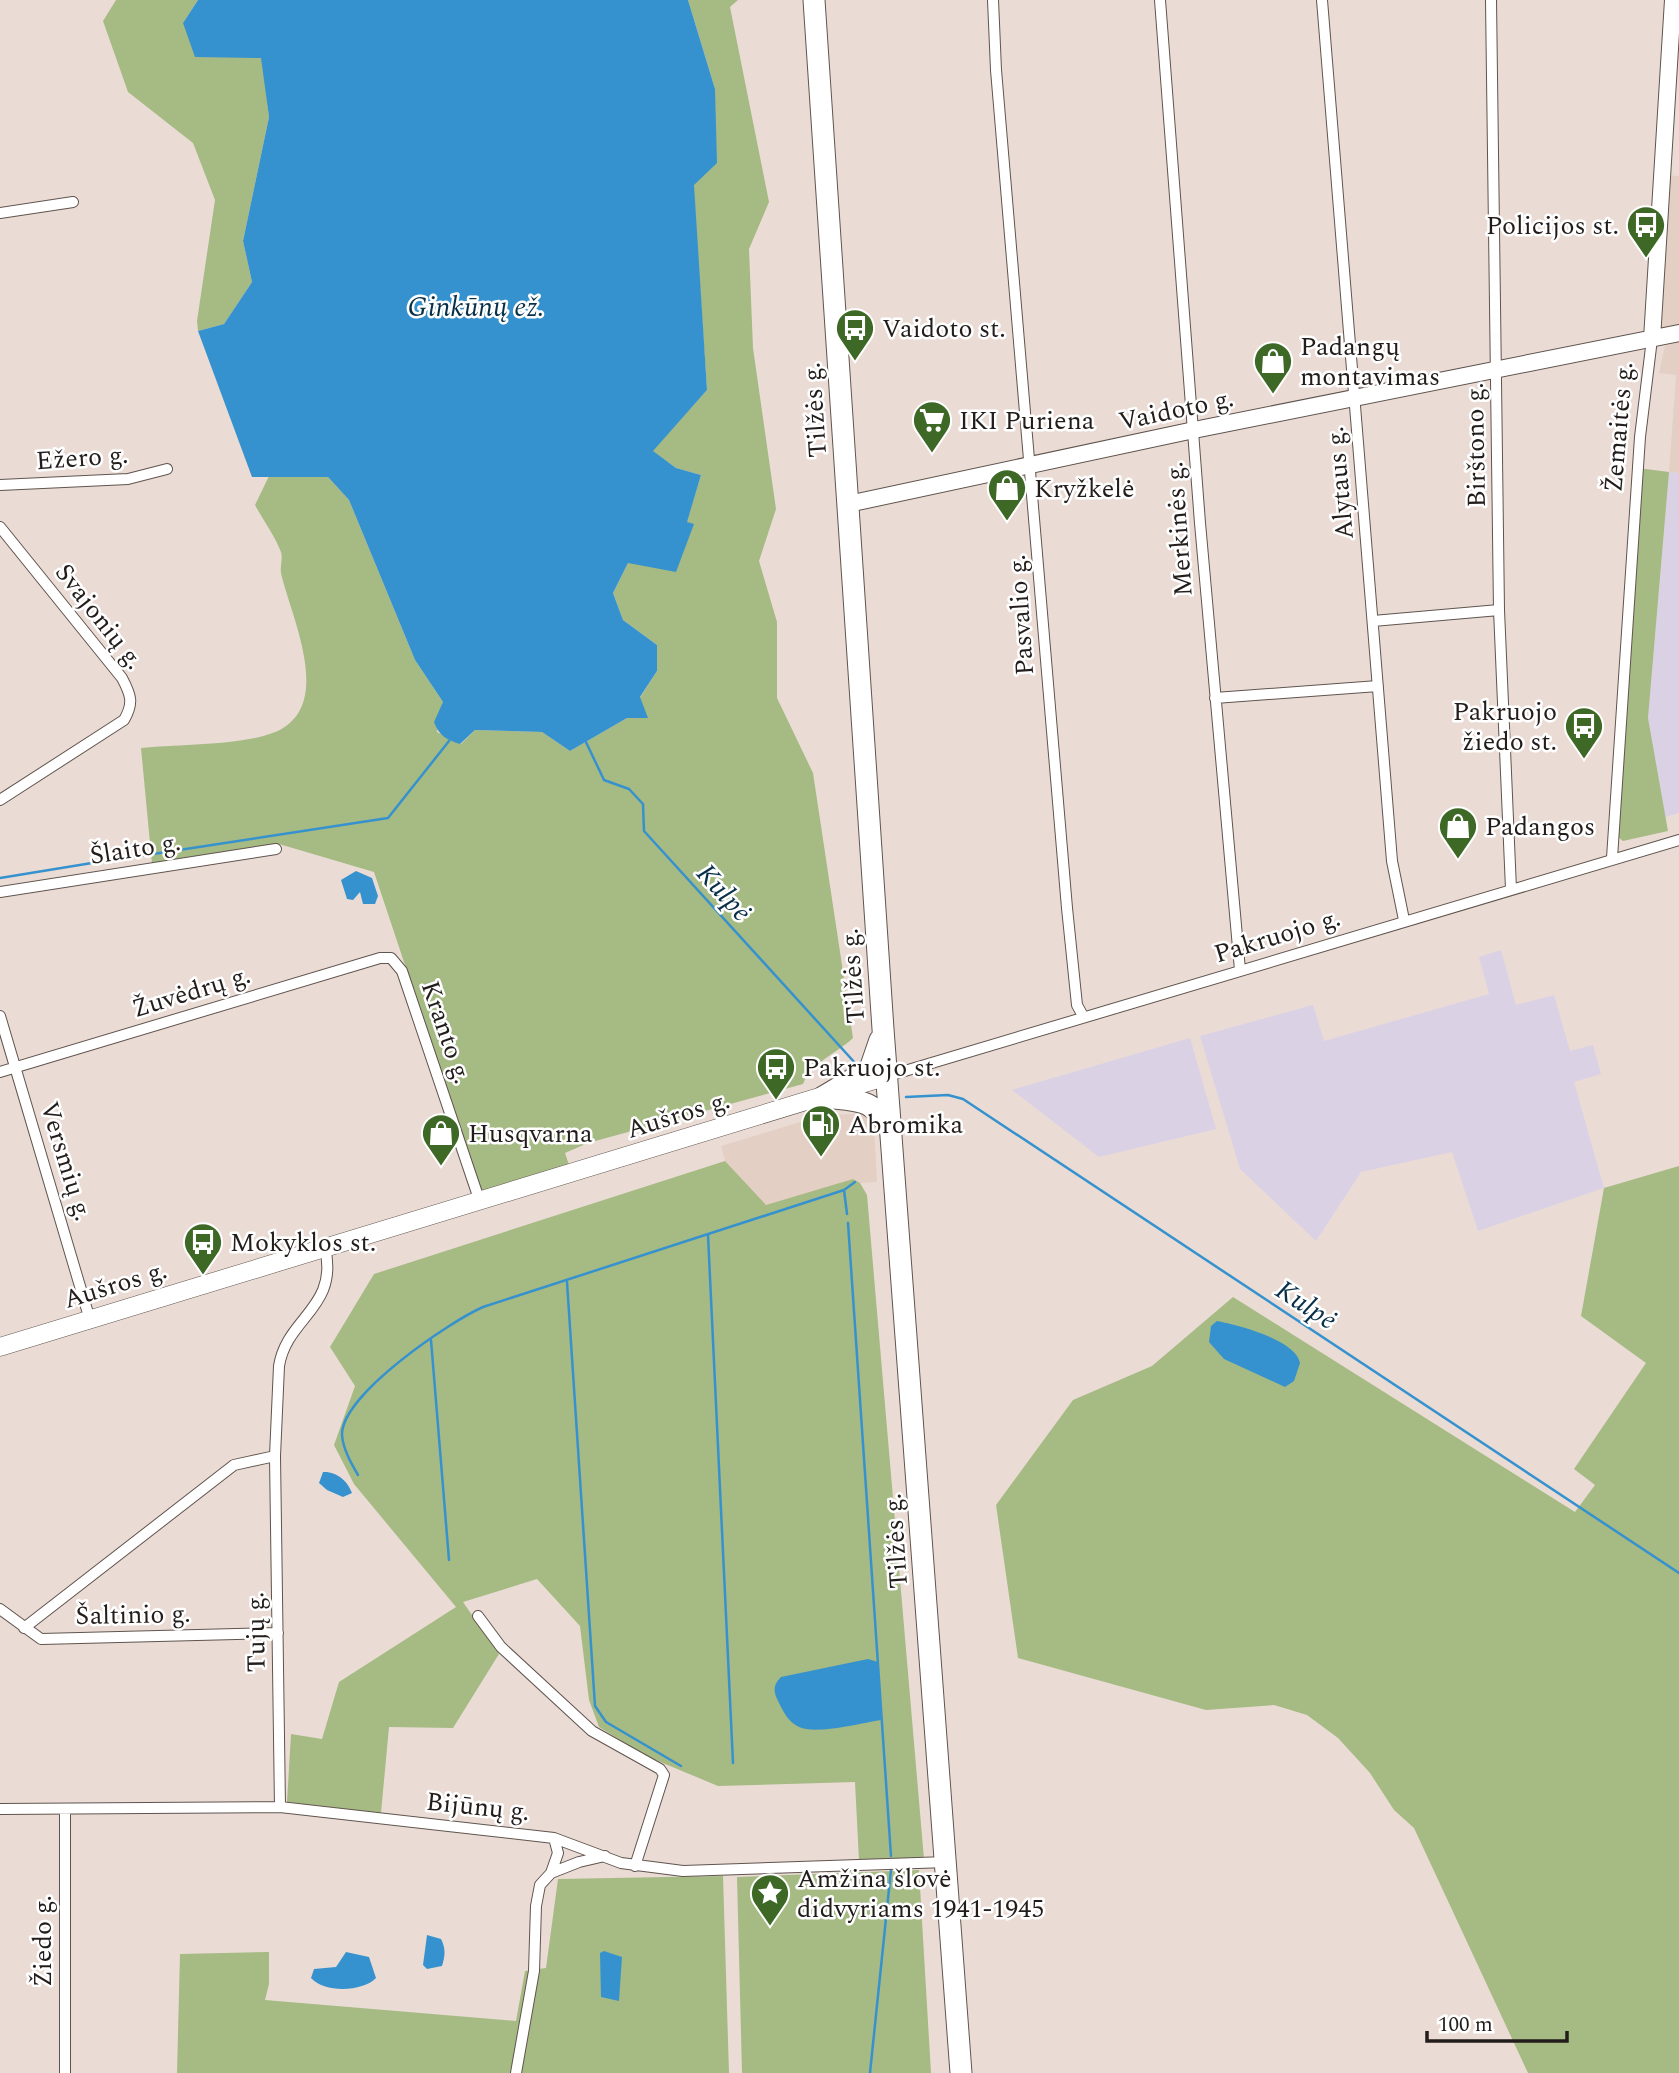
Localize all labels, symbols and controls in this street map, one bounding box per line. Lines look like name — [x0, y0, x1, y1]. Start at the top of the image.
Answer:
bus stop icon: Policijos st. — [1625, 204, 1667, 259]
place label: Policijos st. — [1486, 206, 1619, 246]
water label: Ginkūnų ež. — [408, 286, 544, 329]
bus stop icon: Vaidoto st. — [834, 307, 876, 362]
place label: Vaidoto st. — [882, 309, 1006, 349]
place label: Padangų montavimas — [1300, 327, 1440, 397]
shop icon: Padangų montavimas — [1252, 340, 1294, 395]
street label: Žemaitės g. — [1593, 360, 1645, 494]
street label: Tilžės g. — [792, 361, 838, 459]
street label: Vaidoto g. — [1115, 378, 1237, 442]
street label: Birštono g. — [1455, 382, 1497, 508]
supermarket icon: IKI Puriena — [911, 399, 953, 454]
place label: IKI Puriena — [959, 401, 1095, 441]
street label: Alytaus g. — [1315, 425, 1365, 541]
street label: Ežero g. — [35, 435, 130, 481]
street label: Merkinės g. — [1154, 460, 1204, 598]
shop icon: Kryžkelė — [986, 467, 1028, 522]
place label: Kryžkelė — [1034, 469, 1135, 509]
street label: Pasvalio g. — [997, 553, 1045, 677]
street label: Svajonių g. — [45, 555, 154, 678]
place label: Pakruojo žiedo st. — [1453, 692, 1557, 762]
bus stop icon: Pakruojo žiedo st. — [1563, 705, 1605, 760]
shop icon: Padangos — [1437, 805, 1479, 860]
place label: Padangos — [1485, 807, 1595, 847]
street label: Šlaito g. — [87, 822, 184, 876]
water label: Kulpė — [686, 854, 762, 932]
street label: Pakruojo g. — [1209, 898, 1346, 974]
street label: Tilžės g. — [830, 927, 876, 1025]
street label: Žuvėdrų g. — [127, 955, 255, 1029]
street label: Kranto g. — [410, 975, 482, 1089]
bus stop icon: Pakruojo st. — [755, 1046, 797, 1101]
place label: Pakruojo st. — [803, 1048, 941, 1088]
street label: Aušros g. — [621, 1080, 735, 1150]
street label: Versmių g. — [29, 1097, 103, 1226]
fuel station icon: Abromika — [800, 1103, 842, 1158]
place label: Abromika — [848, 1105, 963, 1145]
shop icon: Husqvarna — [420, 1112, 462, 1167]
place label: Husqvarna — [468, 1114, 593, 1154]
bus stop icon: Mokyklos st. — [182, 1221, 224, 1276]
place label: Mokyklos st. — [230, 1223, 376, 1263]
street label: Aušros g. — [58, 1250, 172, 1320]
water label: Kulpė — [1267, 1269, 1346, 1341]
street label: Tilžės g. — [873, 1492, 919, 1590]
street label: Tujų g. — [235, 1591, 277, 1673]
street label: Šaltinio g. — [75, 1594, 191, 1636]
street label: Bijūnų g. — [424, 1782, 532, 1832]
place label: Amžina šlovė didvyriams 1941-1945 — [797, 1859, 1044, 1929]
place icon: Amžina šlovė didvyriams 1941-1945 — [749, 1872, 791, 1927]
street label: Žiedo g. — [23, 1895, 63, 1987]
scale bar — [1427, 2000, 1567, 2044]
text: 100 m — [1438, 2009, 1493, 2041]

